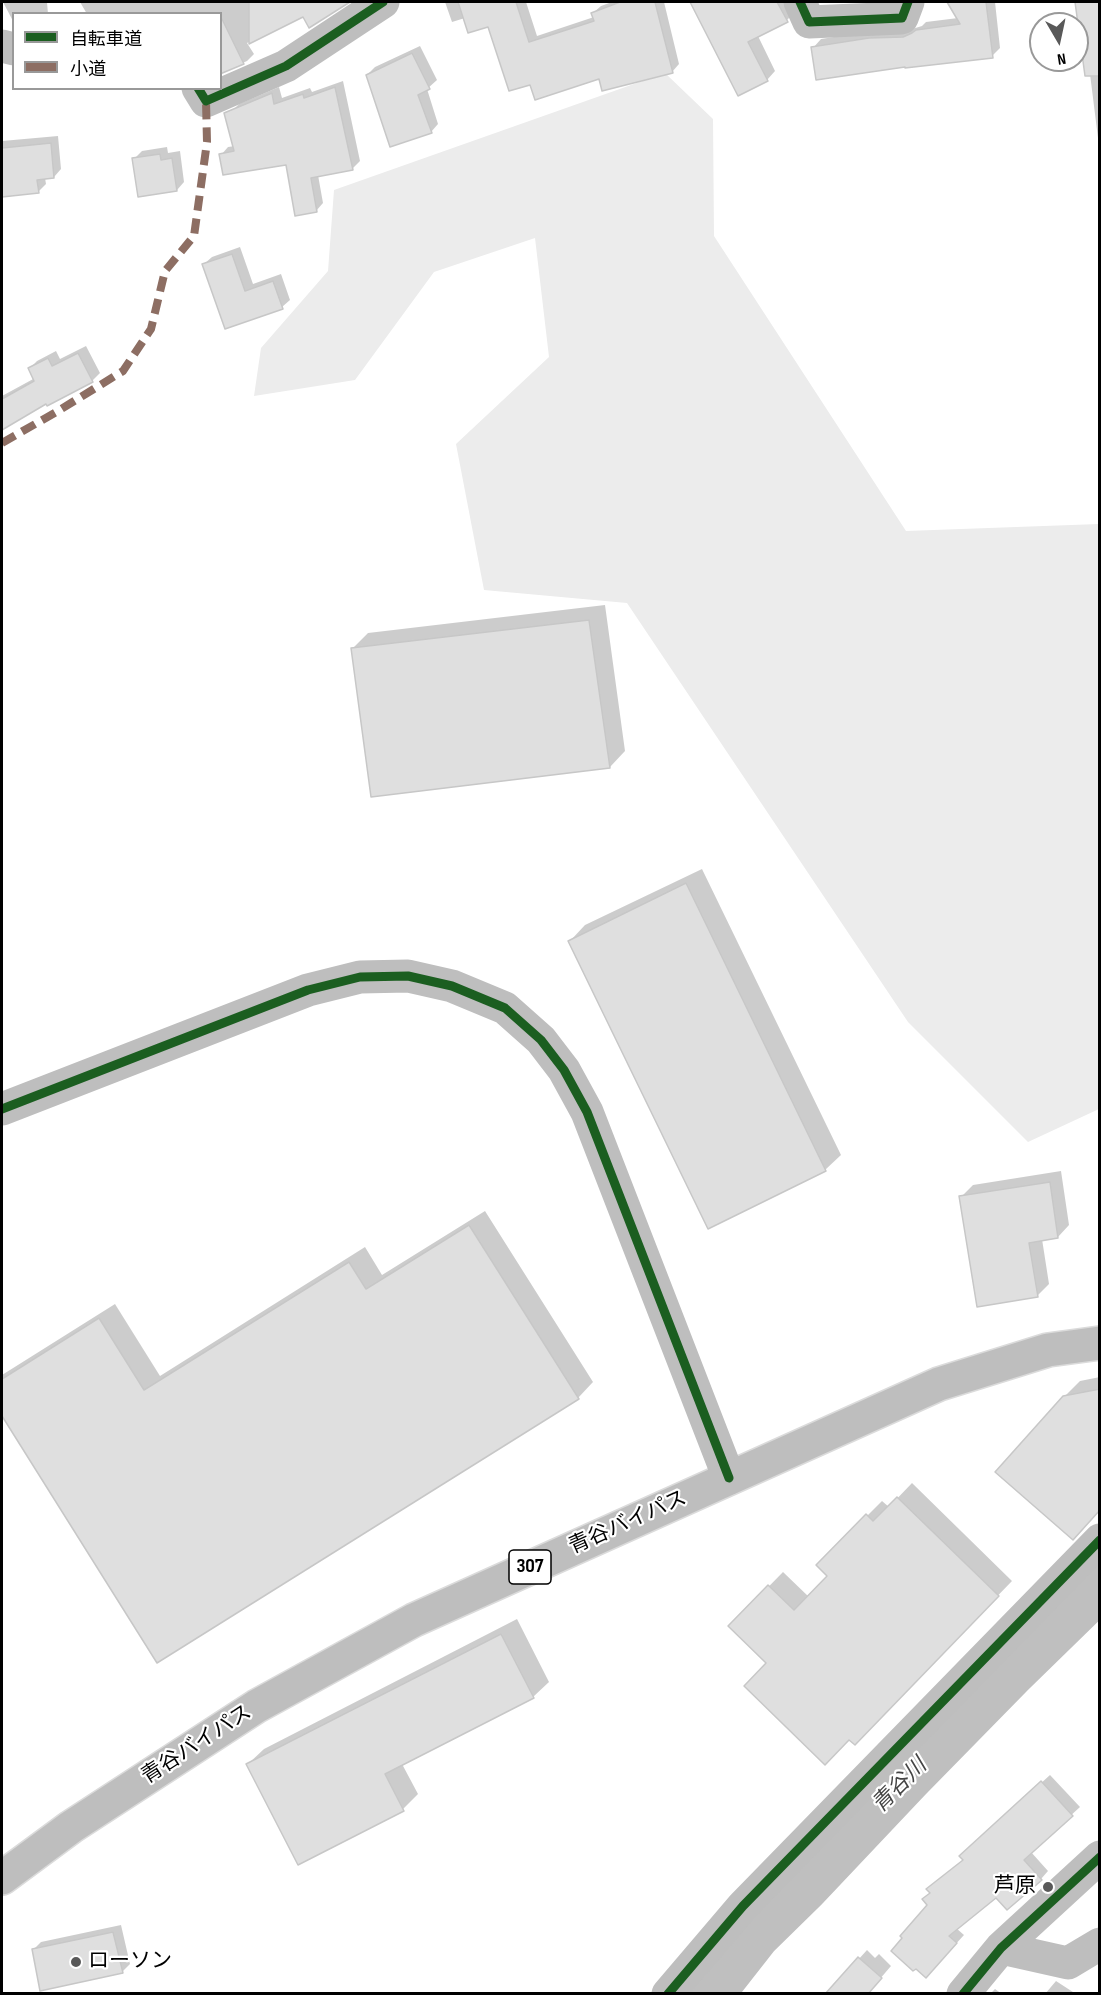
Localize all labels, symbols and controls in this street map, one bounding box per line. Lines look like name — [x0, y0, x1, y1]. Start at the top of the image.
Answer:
legend — [12, 12, 222, 90]
north arrow — [1029, 12, 1089, 72]
text: 自転車道 — [70, 29, 142, 50]
text: N — [1056, 48, 1067, 68]
text: 小道 — [70, 59, 106, 80]
street label: 青谷バイパス — [565, 1486, 691, 1560]
road number: 307 — [509, 1550, 551, 1584]
street label: 青谷バイパス — [137, 1700, 257, 1790]
water label: 青谷川 — [867, 1753, 933, 1819]
place label: 芦原 — [994, 1874, 1036, 1900]
marker: 芦原 — [1041, 1880, 1055, 1894]
place label: ローソン — [88, 1949, 172, 1975]
marker: ローソン — [69, 1955, 83, 1969]

